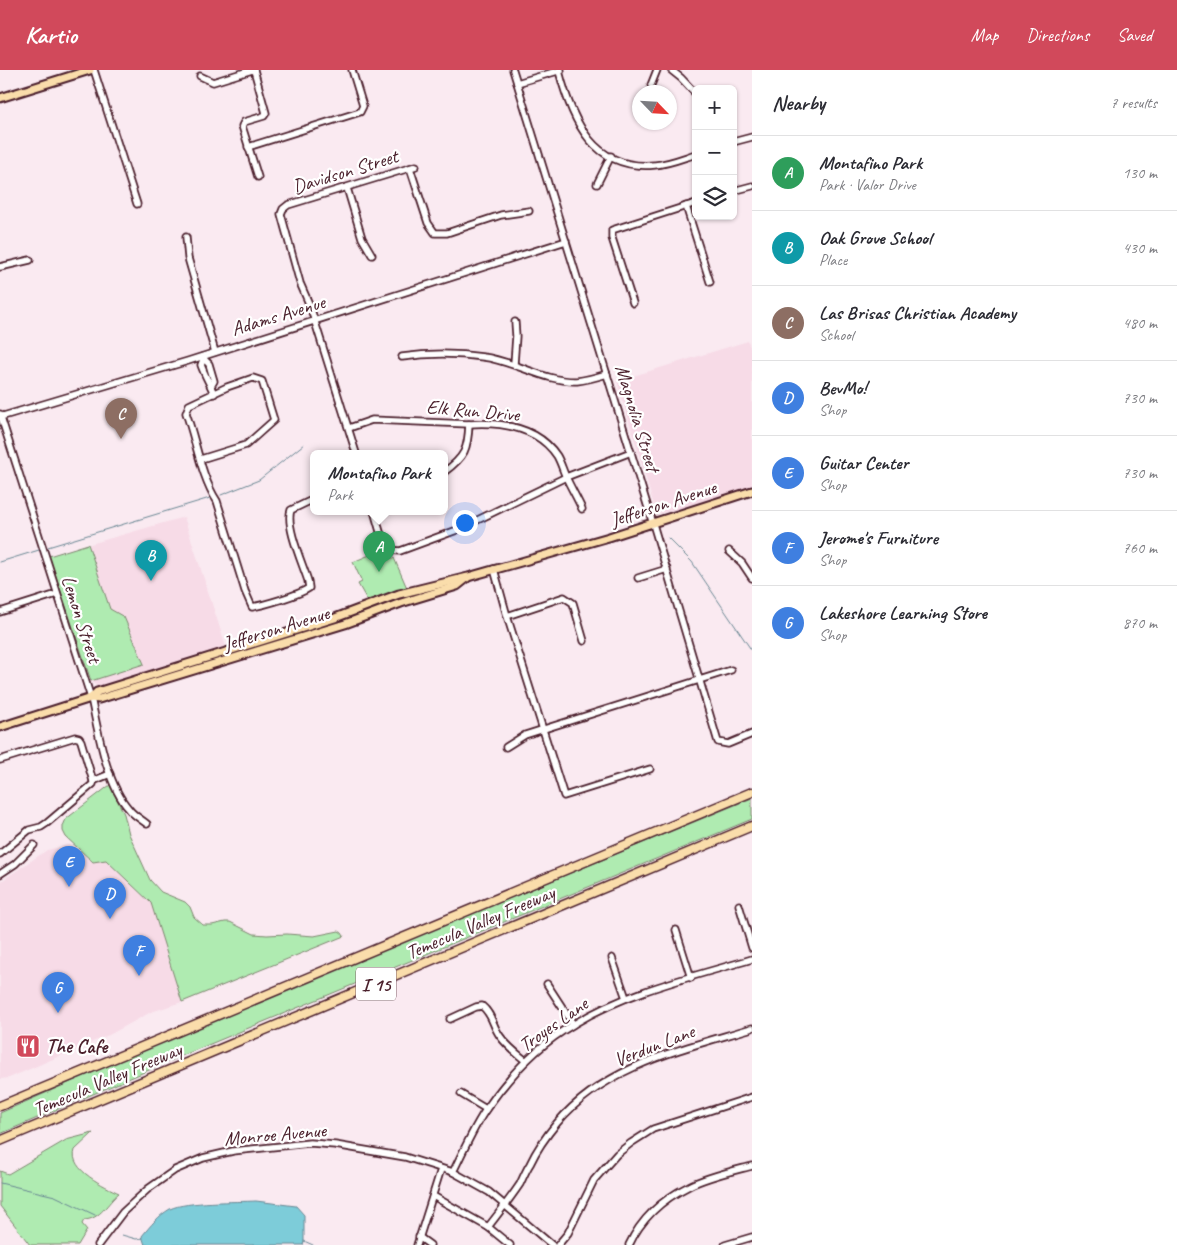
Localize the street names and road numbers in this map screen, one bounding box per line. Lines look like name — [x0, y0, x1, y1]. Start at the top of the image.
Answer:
street label: Davidson Street — [289, 143, 403, 199]
street label: Adams Avenue — [228, 289, 329, 342]
street label: Magnolia Street — [609, 362, 667, 478]
street label: Elk Run Drive — [425, 394, 522, 427]
street label: Jefferson Avenue — [606, 474, 721, 533]
street label: Lemon Street — [56, 572, 108, 668]
street label: Jefferson Avenue — [219, 600, 334, 657]
street label: Temecula Valley Freeway — [402, 879, 560, 965]
road number: I 15 — [356, 968, 396, 1001]
street label: Troyes Lane — [514, 991, 594, 1057]
street label: Verdun Lane — [610, 1018, 699, 1072]
street label: Temecula Valley Freeway — [29, 1036, 187, 1122]
street label: Monroe Avenue — [223, 1117, 328, 1151]

